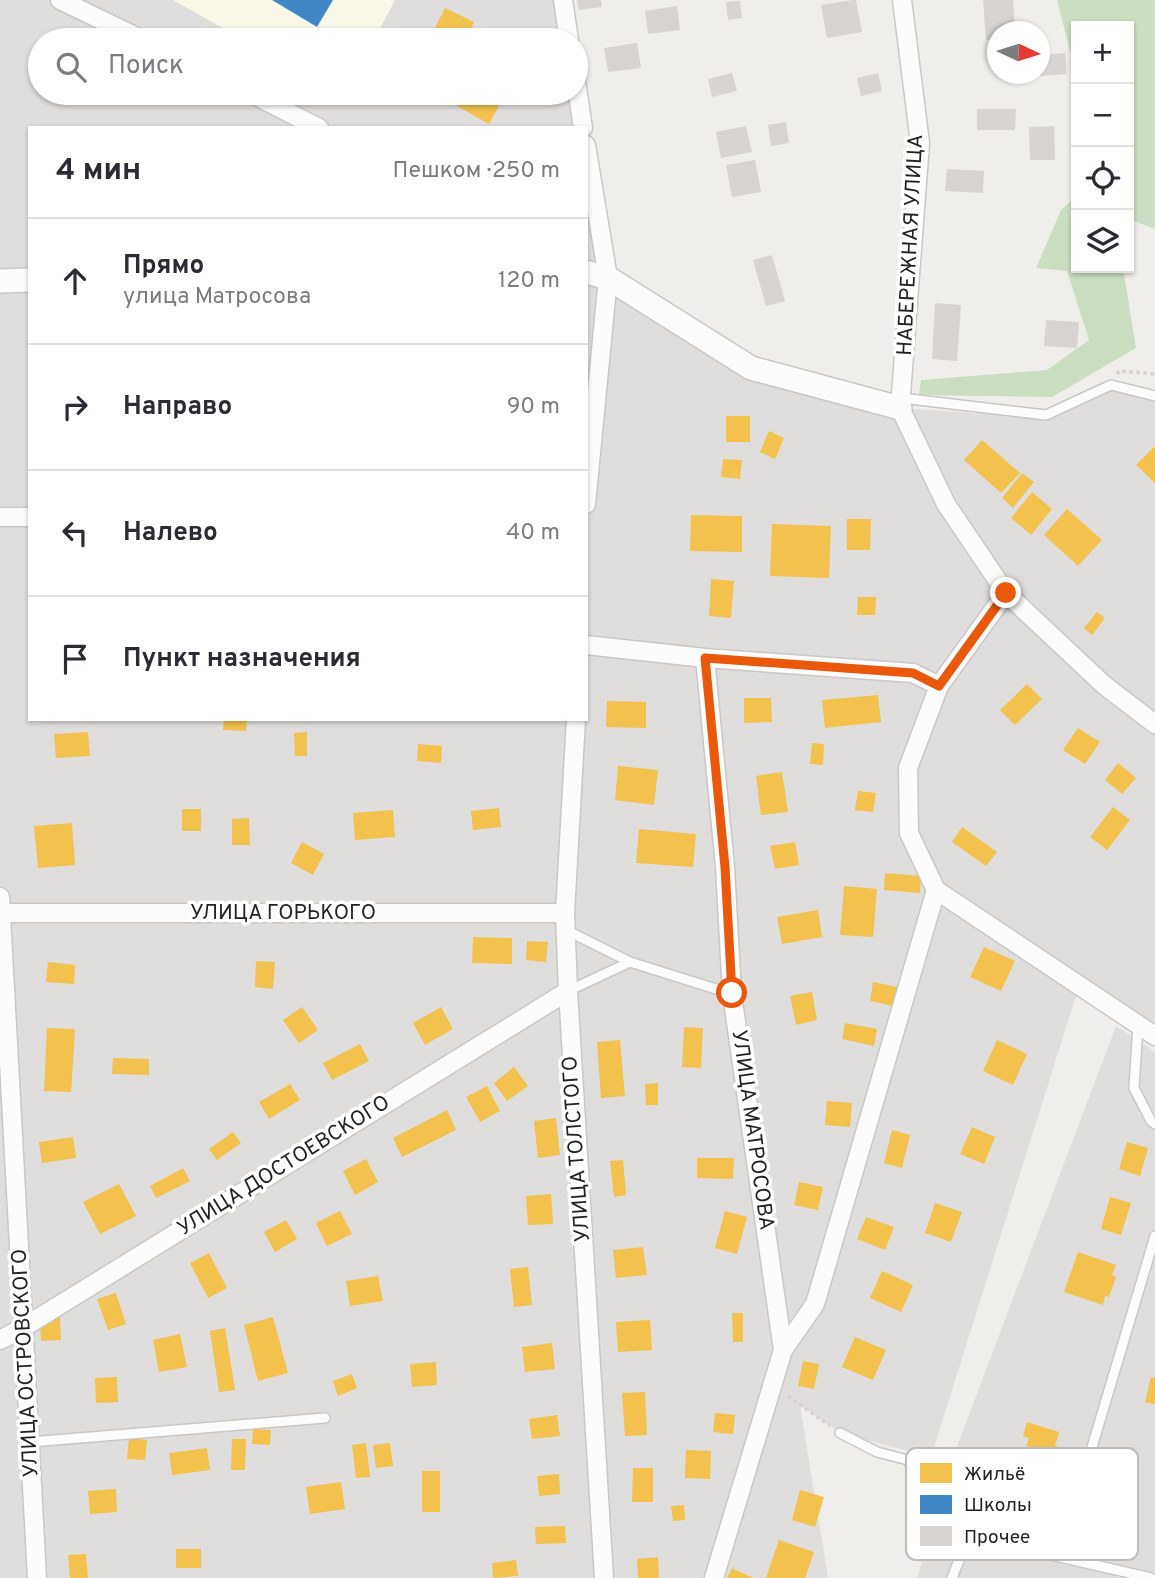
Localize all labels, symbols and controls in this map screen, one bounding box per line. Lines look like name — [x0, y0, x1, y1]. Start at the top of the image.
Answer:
north arrow — [987, 21, 1050, 84]
map controls — [1071, 21, 1134, 273]
button: + — [1071, 21, 1134, 84]
search box — [28, 28, 588, 105]
icon: search — [52, 48, 90, 86]
text: Поиск — [108, 50, 184, 83]
button: − — [1071, 84, 1134, 147]
street label: НАБЕРЕЖНАЯ УЛИЦА — [892, 134, 930, 356]
button: locate — [1071, 147, 1134, 210]
text: 4 мин — [56, 153, 141, 190]
text: Пешком · 250 m — [393, 157, 560, 186]
button: layers — [1071, 210, 1134, 273]
text: Прямо — [123, 250, 204, 283]
icon: ahead — [56, 262, 94, 300]
text: 120 m — [498, 267, 560, 296]
text: улица Матросова — [123, 283, 311, 312]
icon: right — [56, 388, 94, 426]
text: Направо — [123, 391, 232, 424]
text: 90 m — [507, 393, 560, 422]
icon: left — [56, 514, 94, 552]
text: Налево — [123, 517, 218, 550]
text: 40 m — [506, 519, 560, 548]
route end — [990, 577, 1021, 608]
icon: arrive — [56, 640, 94, 678]
text: Пункт назначения — [123, 643, 361, 676]
street label: УЛИЦА ГОРЬКОГО — [190, 900, 376, 927]
route start — [716, 977, 747, 1008]
street label: УЛИЦА МАТРОСОВА — [725, 1028, 779, 1232]
street label: УЛИЦА ТОЛСТОГО — [557, 1055, 597, 1243]
street label: УЛИЦА ДОСТОЕВСКОГО — [173, 1089, 395, 1243]
street label: УЛИЦА ОСТРОВСКОГО — [7, 1248, 45, 1478]
legend — [906, 1448, 1138, 1560]
text: Жильё — [964, 1463, 1025, 1487]
text: Школы — [964, 1494, 1032, 1518]
text: Прочее — [964, 1526, 1030, 1550]

